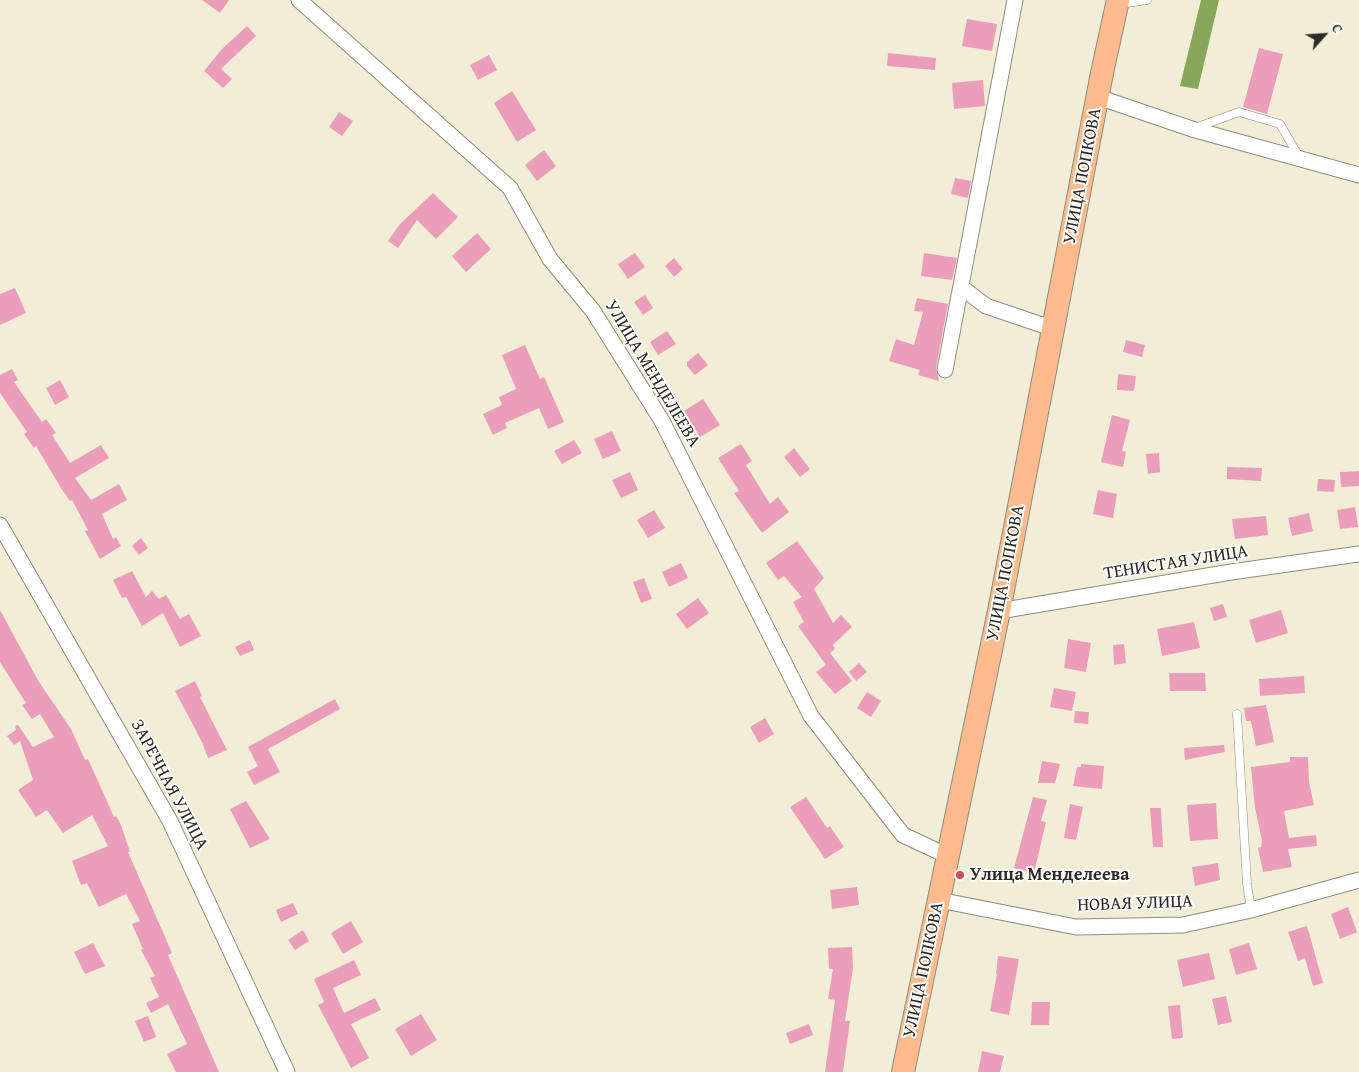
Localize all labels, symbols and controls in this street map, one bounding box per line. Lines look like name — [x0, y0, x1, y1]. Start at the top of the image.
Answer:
north arrow — [1299, 10, 1349, 60]
text: С — [1327, 20, 1348, 36]
street label: УЛИЦА ПОПКОВА — [1059, 106, 1107, 246]
street label: УЛИЦА МЕНДЕЛЕЕВА — [600, 297, 704, 451]
street label: УЛИЦА ПОПКОВА — [982, 503, 1030, 643]
street label: ТЕНИСТАЯ УЛИЦА — [1102, 541, 1250, 585]
street label: ЗАРЕЧНАЯ УЛИЦА — [126, 716, 212, 854]
place label: Улица Менделеева — [970, 864, 1129, 886]
marker: Улица Менделеева — [954, 869, 966, 881]
street label: НОВАЯ УЛИЦА — [1077, 891, 1193, 917]
street label: УЛИЦА ПОПКОВА — [899, 900, 949, 1040]

